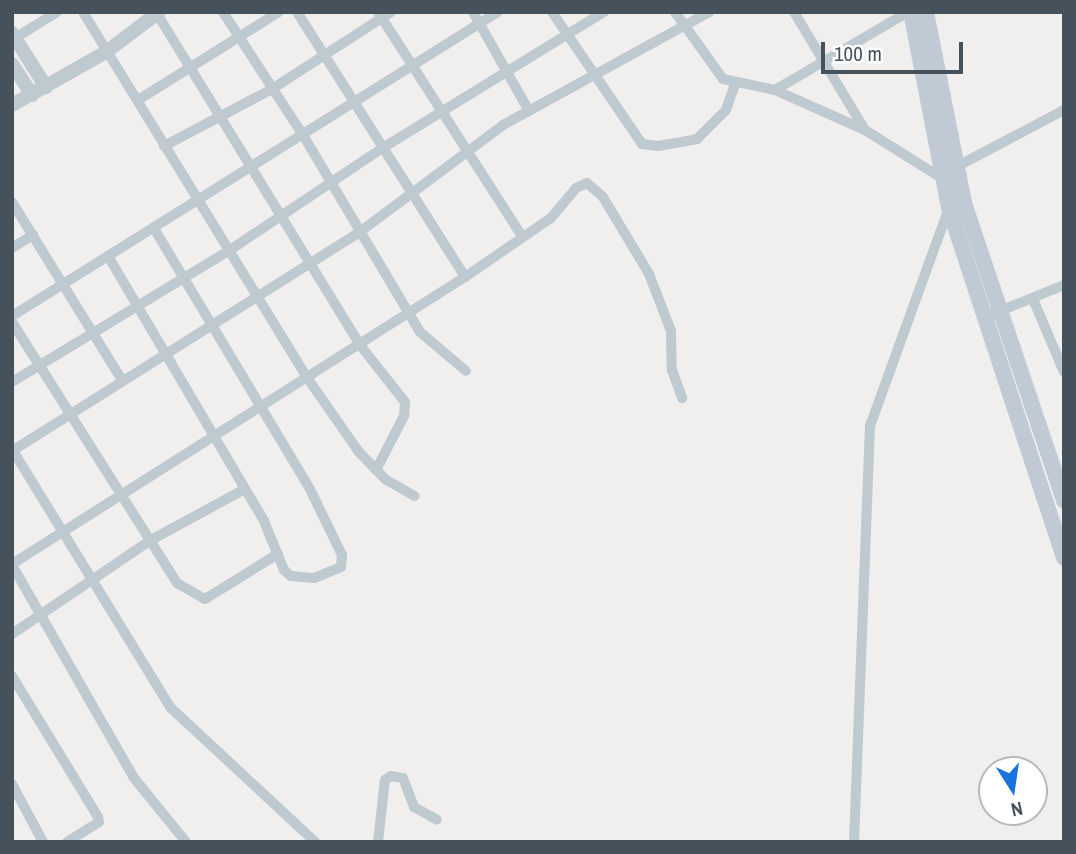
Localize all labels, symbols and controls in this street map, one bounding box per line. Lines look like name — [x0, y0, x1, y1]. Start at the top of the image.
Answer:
scale bar — [824, 28, 966, 72]
text: 100 m — [834, 39, 882, 68]
north arrow — [978, 756, 1048, 826]
text: N — [1009, 796, 1025, 823]

